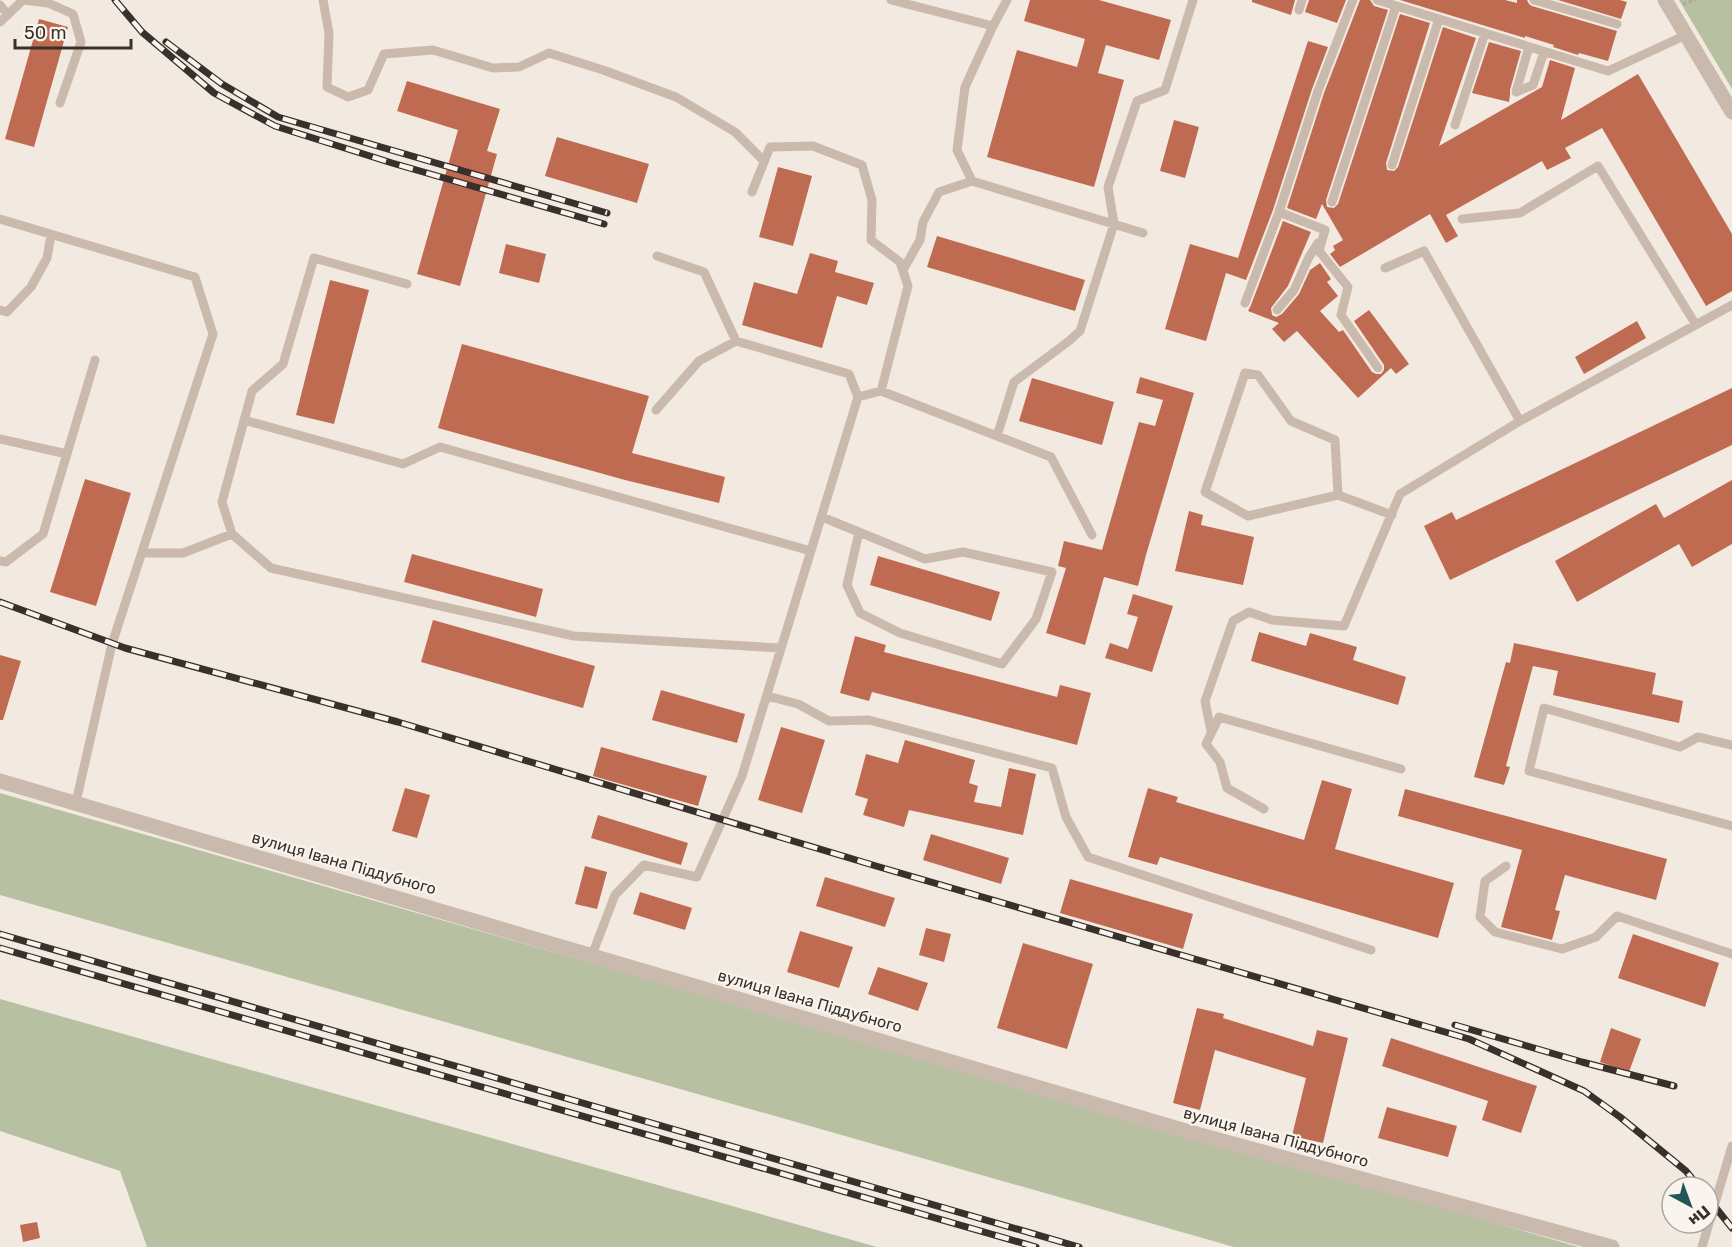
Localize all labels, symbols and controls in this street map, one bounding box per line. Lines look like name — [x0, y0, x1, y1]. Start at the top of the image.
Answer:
scale bar — [15, 12, 130, 50]
text: 50 m — [24, 22, 67, 44]
street label: вулиця Івана Піддубного — [250, 828, 438, 898]
street label: вулиця Івана Піддубного — [716, 966, 904, 1036]
street label: вулиця Івана Піддубного — [1181, 1103, 1371, 1171]
north arrow — [1660, 1175, 1720, 1235]
text: Пн — [1685, 1202, 1714, 1230]

